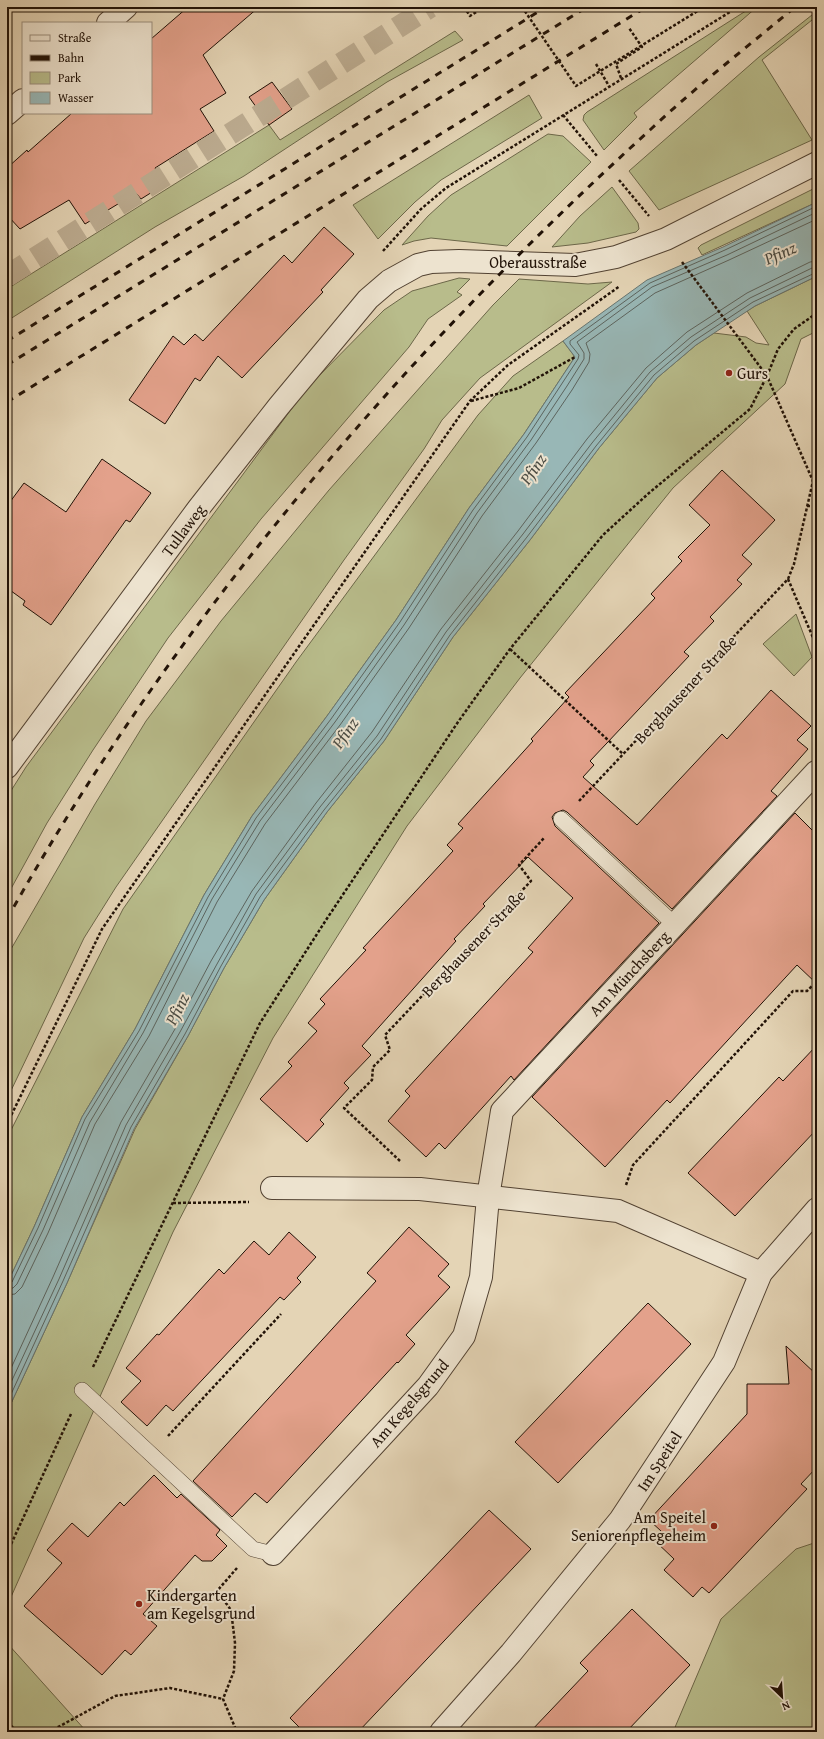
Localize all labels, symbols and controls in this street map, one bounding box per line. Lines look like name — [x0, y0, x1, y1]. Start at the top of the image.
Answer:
legend — [22, 22, 152, 114]
text: Straße — [58, 29, 92, 46]
text: Bahn — [58, 49, 84, 66]
text: Park — [58, 69, 82, 86]
text: Wasser — [58, 89, 94, 106]
water label: Pfinz — [759, 234, 800, 271]
street label: Oberausstraße — [489, 250, 587, 274]
place label: Gurs — [737, 361, 768, 385]
marker: Gurs — [724, 368, 734, 378]
water label: Pfinz — [512, 448, 553, 490]
street label: Tullaweg — [155, 499, 211, 561]
street label: Berghausener Straße — [628, 629, 742, 749]
water label: Pfinz — [324, 712, 365, 754]
street label: Berghausener Straße — [415, 884, 531, 1002]
street label: Am Münchsberg — [583, 925, 675, 1021]
water label: Pfinz — [158, 988, 195, 1030]
street label: Am Kegelsgrund — [364, 1353, 455, 1453]
street label: Im Speitel — [631, 1426, 688, 1496]
place label: Am Speitel Seniorenpflegeheim — [571, 1505, 707, 1547]
marker: Am Speitel Seniorenpflegeheim — [709, 1521, 719, 1531]
place label: Kindergarten am Kegelsgrund — [147, 1583, 256, 1625]
marker: Kindergarten am Kegelsgrund — [134, 1599, 144, 1609]
north arrow — [762, 1677, 802, 1717]
text: N — [779, 1697, 793, 1715]

